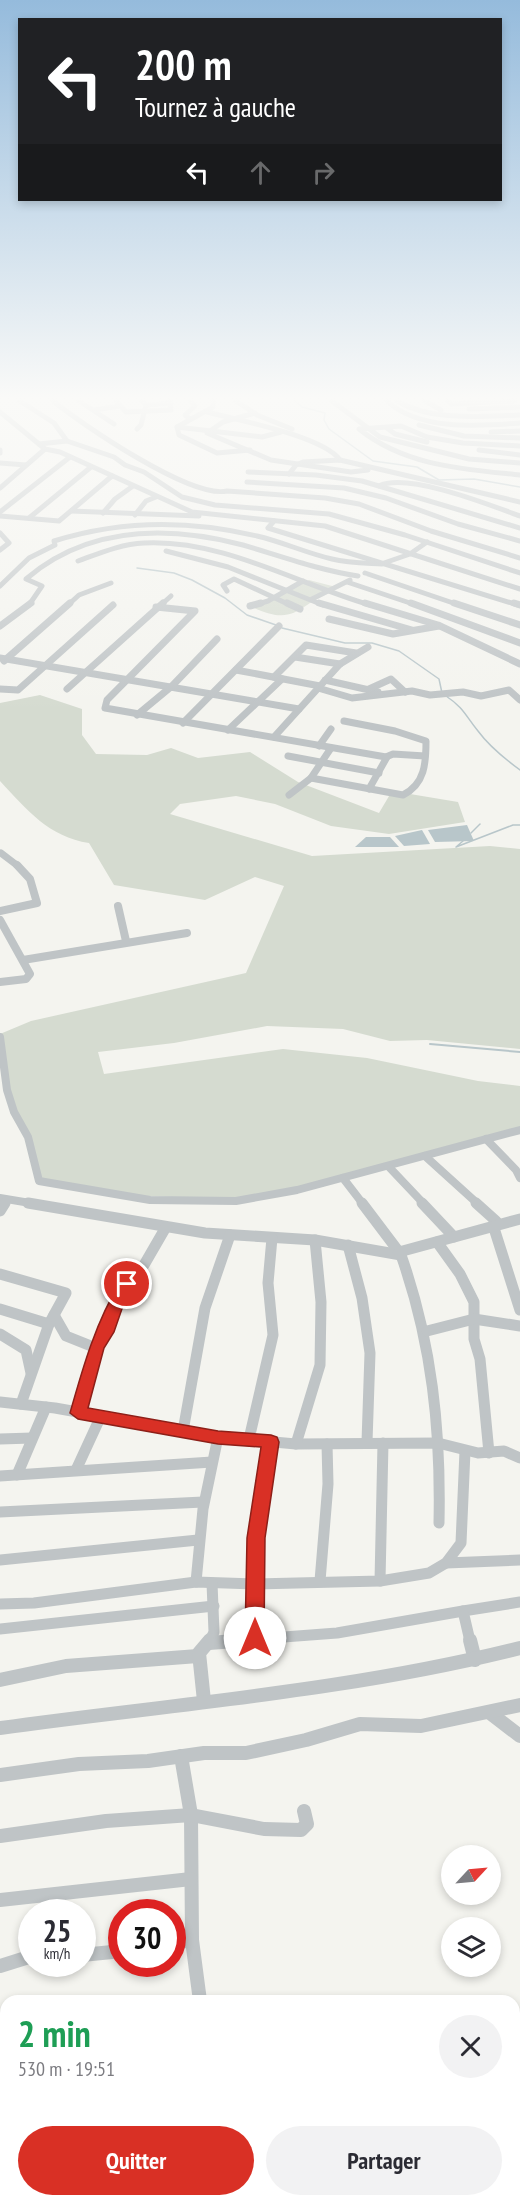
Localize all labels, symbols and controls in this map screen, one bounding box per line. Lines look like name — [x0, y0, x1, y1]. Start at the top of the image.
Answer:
text: 200 m — [135, 37, 232, 92]
icon: left — [36, 42, 114, 120]
text: Tournez à gauche — [135, 90, 296, 124]
icon: left — [181, 156, 214, 189]
icon: ahead — [244, 156, 277, 189]
icon: right — [307, 156, 340, 189]
pin — [101, 1258, 152, 1309]
icon: arrive — [110, 1267, 143, 1300]
position arrow — [223, 1606, 287, 1670]
north arrow — [441, 1845, 501, 1905]
map controls — [441, 1845, 501, 1977]
speed limit sign: 30 — [108, 1899, 186, 1977]
text: 25 — [43, 1911, 71, 1950]
button: layers — [441, 1917, 501, 1977]
text: km/h — [44, 1944, 70, 1963]
text: 2 min — [18, 2010, 91, 2057]
button: close — [439, 2015, 502, 2078]
text: 530 m · 19:51 — [18, 2056, 115, 2082]
button: Quitter — [18, 2126, 254, 2195]
button: Partager — [266, 2126, 502, 2195]

